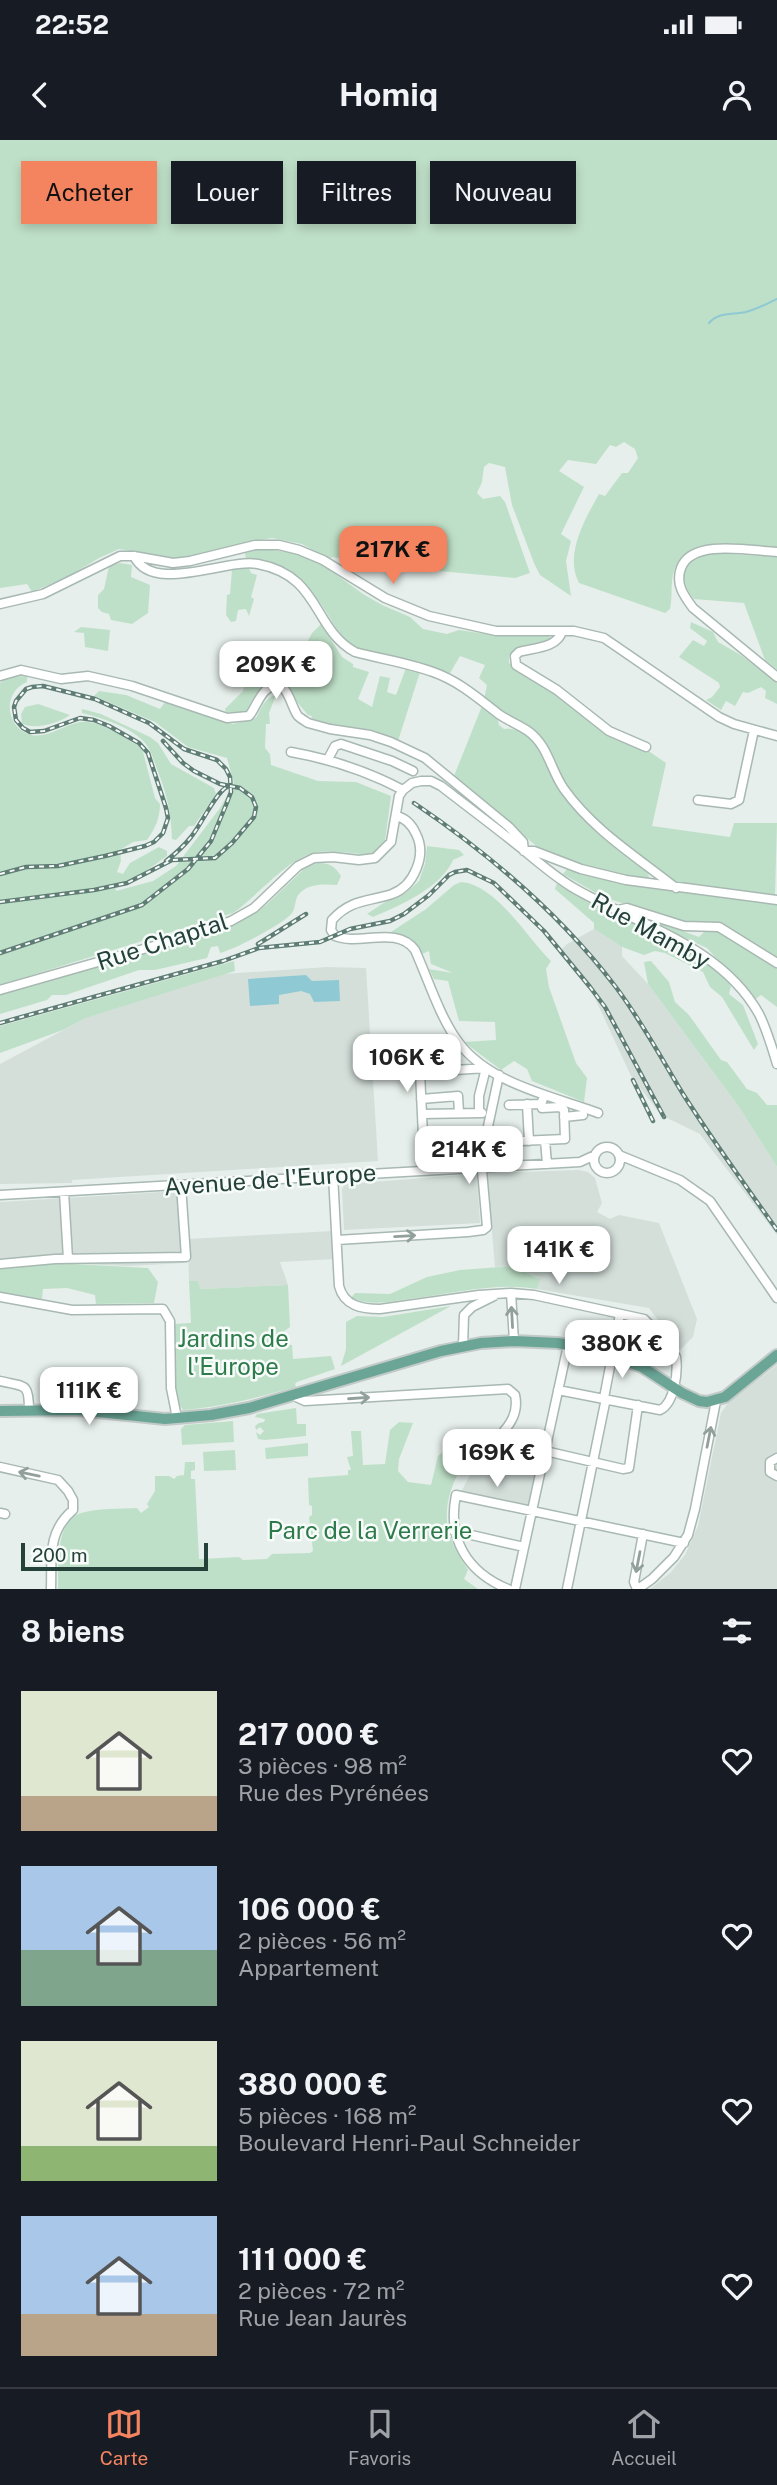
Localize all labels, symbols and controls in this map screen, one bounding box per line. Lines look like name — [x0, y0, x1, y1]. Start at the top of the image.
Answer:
text: 22:52 — [35, 9, 109, 40]
icon: back — [21, 76, 59, 114]
text: Homiq — [339, 76, 438, 113]
icon: person — [718, 76, 756, 114]
chip: Acheter — [21, 161, 157, 224]
chip: Louer — [171, 161, 283, 224]
chip: Filtres — [297, 161, 416, 224]
chip: Nouveau — [430, 161, 576, 224]
pin: 217K € — [336, 526, 450, 586]
text: 217K € — [355, 535, 431, 562]
pin: 209K € — [219, 642, 333, 701]
text: 209K € — [235, 650, 317, 677]
street label: Rue Mamby — [587, 886, 715, 974]
street label: Rue Chaptal — [93, 907, 231, 975]
pin: 106K € — [350, 1034, 464, 1094]
text: 106K € — [369, 1043, 445, 1070]
pin: 214K € — [412, 1126, 526, 1186]
text: 214K € — [431, 1135, 507, 1162]
street label: Avenue de l'Europe — [163, 1158, 377, 1200]
pin: 141K € — [502, 1226, 616, 1286]
one-way arrow — [393, 1229, 416, 1242]
text: 141K € — [523, 1235, 595, 1262]
one-way arrow — [506, 1306, 519, 1329]
pin: 380K € — [565, 1320, 679, 1380]
park label: Jardins de l'Europe — [177, 1324, 289, 1380]
text: 380K € — [581, 1329, 663, 1356]
pin: 111K € — [32, 1368, 146, 1427]
text: 111K € — [56, 1376, 122, 1403]
one-way arrow — [347, 1392, 370, 1405]
one-way arrow — [702, 1426, 716, 1449]
pin: 169K € — [440, 1430, 554, 1489]
text: 169K € — [459, 1438, 535, 1465]
one-way arrow — [18, 1466, 41, 1480]
park label: Parc de la Verrerie — [268, 1516, 472, 1544]
scale bar — [21, 1540, 208, 1572]
text: 200 m — [32, 1544, 88, 1566]
one-way arrow — [631, 1550, 644, 1573]
icon: filters — [718, 1612, 756, 1650]
text: 8 biens — [21, 1613, 125, 1649]
text: 217 000 € — [238, 1716, 380, 1752]
icon: home — [77, 1719, 161, 1803]
icon: heart — [718, 1742, 756, 1780]
text: 3 pièces · 98 m² — [238, 1752, 407, 1779]
text: Rue des Pyrénées — [238, 1779, 429, 1806]
text: 106 000 € — [238, 1891, 381, 1927]
icon: home — [77, 1894, 161, 1978]
icon: heart — [718, 1917, 756, 1955]
text: 2 pièces · 56 m² — [238, 1927, 406, 1954]
text: Appartement — [238, 1954, 379, 1981]
text: 380 000 € — [238, 2066, 388, 2102]
icon: home — [77, 2069, 161, 2153]
icon: heart — [718, 2092, 756, 2130]
text: 5 pièces · 168 m² — [238, 2102, 416, 2129]
text: Boulevard Henri-Paul Schneider — [238, 2129, 580, 2156]
text: 111 000 € — [238, 2241, 367, 2277]
icon: home — [77, 2244, 161, 2328]
icon: heart — [718, 2267, 756, 2305]
text: 2 pièces · 72 m² — [238, 2277, 405, 2304]
text: Rue Jean Jaurès — [238, 2304, 407, 2331]
tab: Carte — [100, 2405, 148, 2469]
tab: Favoris — [348, 2405, 411, 2469]
tab: Accueil — [611, 2405, 677, 2469]

